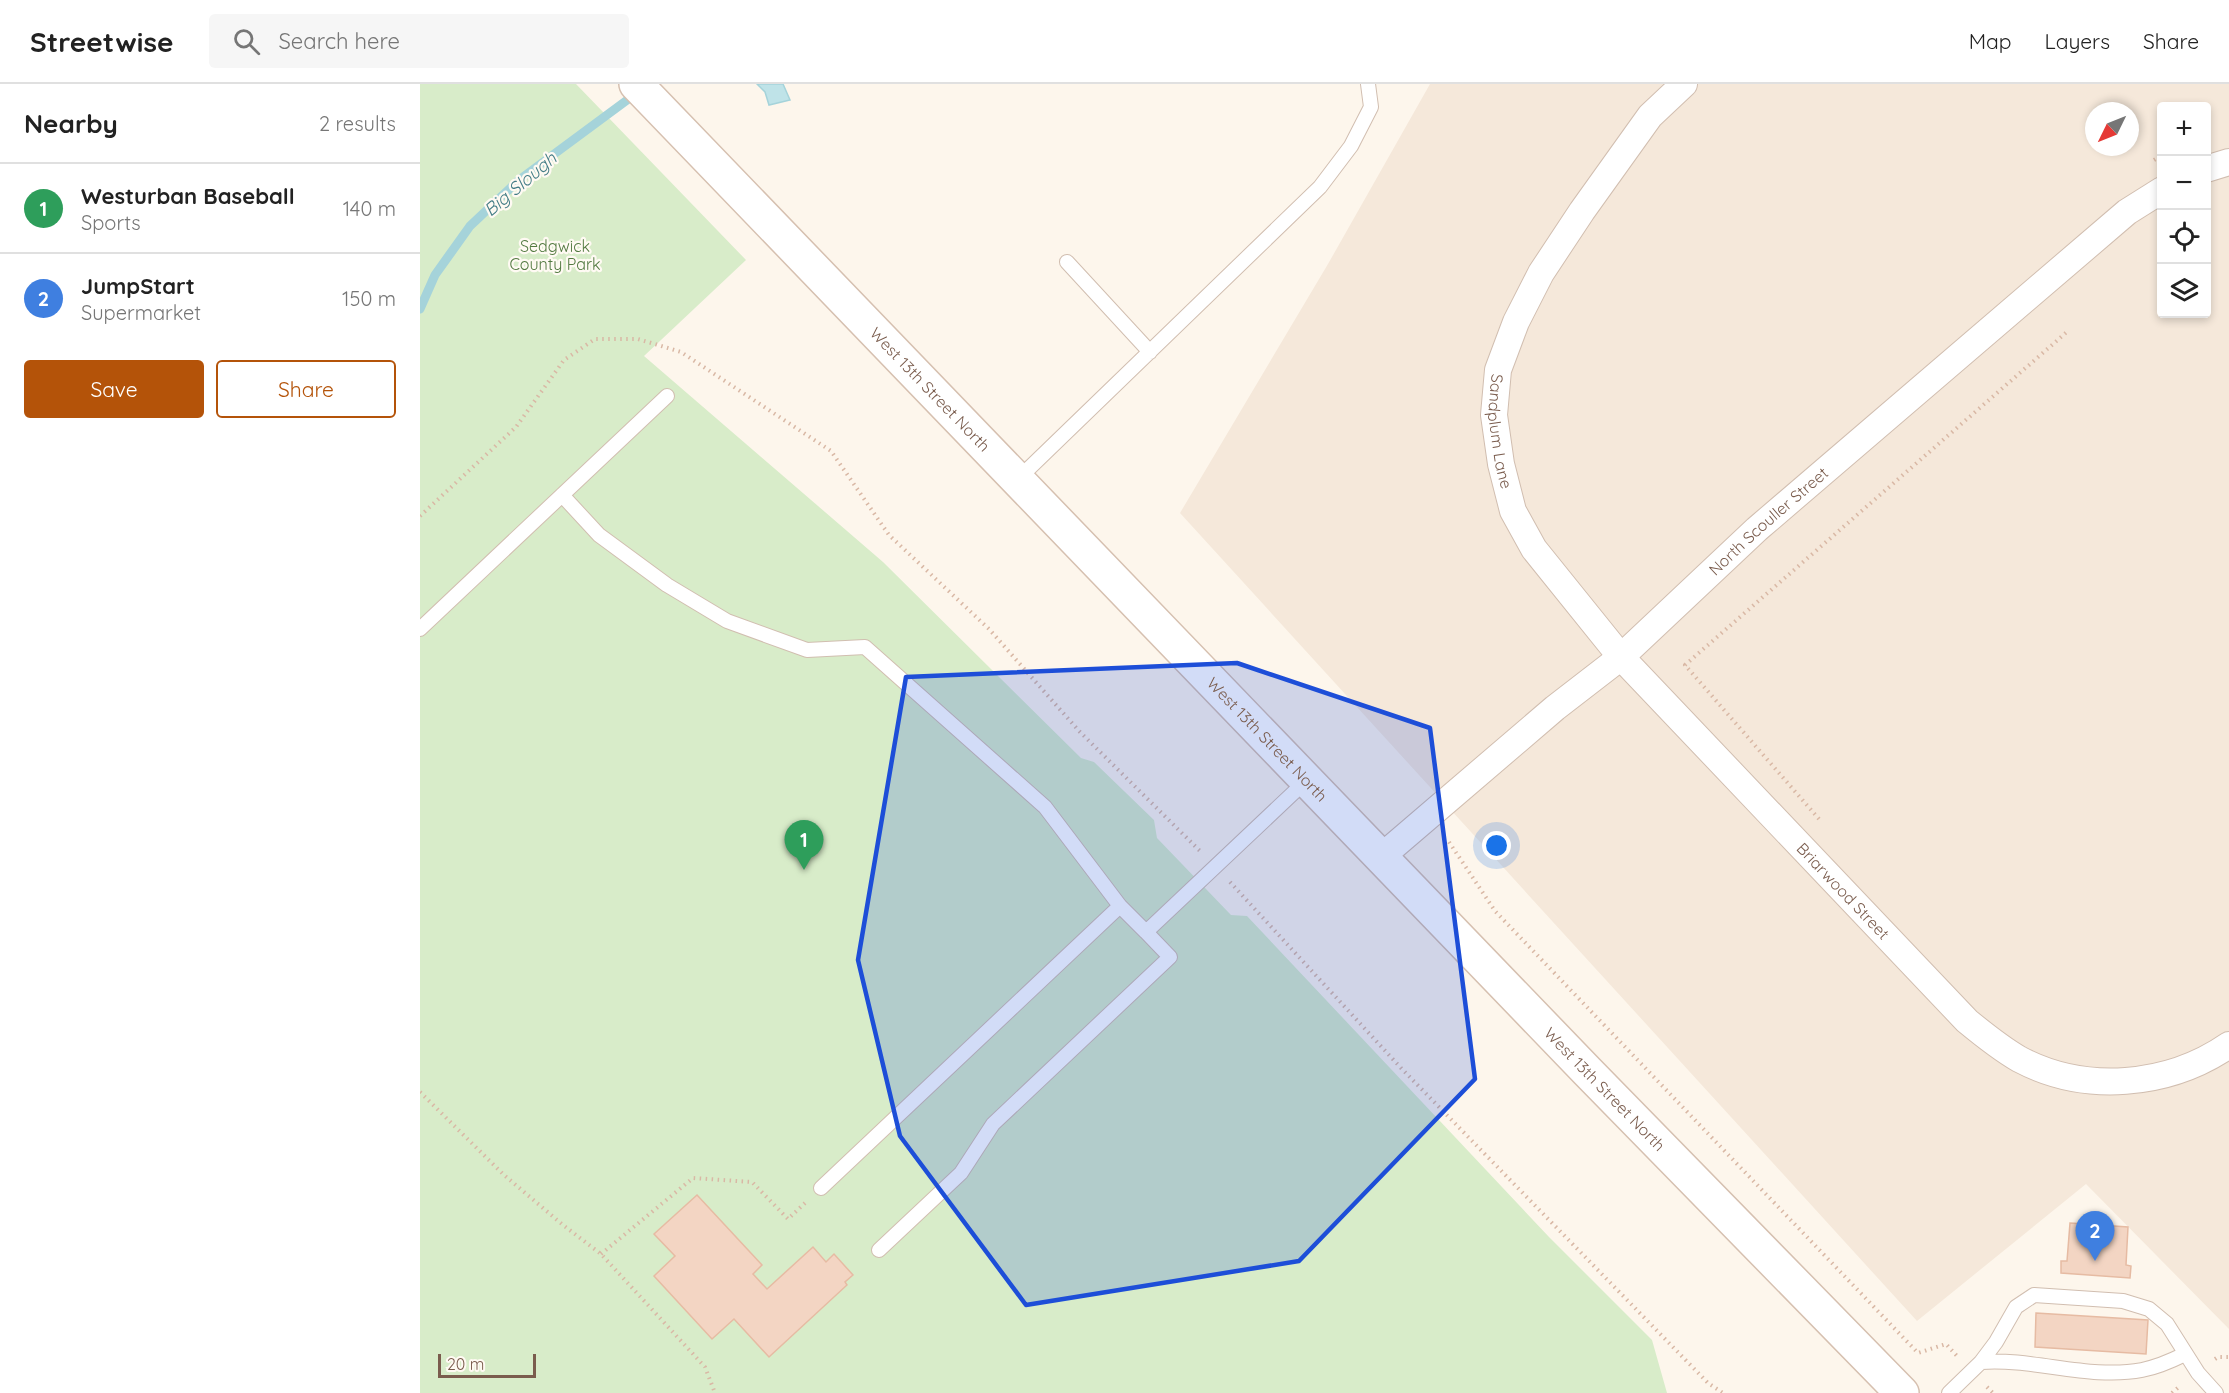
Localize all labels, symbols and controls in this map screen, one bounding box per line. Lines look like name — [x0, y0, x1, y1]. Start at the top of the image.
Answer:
search box — [209, 14, 629, 68]
text: Streetwise — [30, 24, 173, 59]
icon: search — [230, 25, 263, 58]
text: Search here — [278, 27, 400, 55]
text: Map — [1969, 28, 2012, 54]
text: Layers — [2045, 28, 2110, 54]
text: Share — [2143, 28, 2199, 54]
north arrow — [2085, 102, 2139, 156]
map controls — [2157, 102, 2211, 318]
button: + — [2157, 102, 2211, 156]
text: Nearby — [24, 107, 118, 140]
text: 2 results — [319, 111, 396, 136]
water label: Big Slough — [479, 146, 562, 221]
button: − — [2157, 156, 2211, 210]
text: Westurban Baseball — [81, 182, 295, 210]
text: 1 — [40, 196, 47, 221]
text: 140 m — [343, 196, 396, 221]
text: Sports — [81, 210, 141, 235]
button: locate — [2157, 210, 2211, 264]
park label: Sedgwick County Park — [509, 236, 601, 274]
button: layers — [2157, 264, 2211, 318]
text: JumpStart — [81, 272, 195, 300]
text: 2 — [38, 286, 49, 311]
text: 150 m — [342, 286, 396, 311]
text: Supermarket — [81, 300, 201, 325]
street label: West 13th Street North — [866, 323, 995, 456]
button: Save — [24, 360, 204, 418]
button: Share — [216, 360, 396, 418]
street label: Sandplum Lane — [1484, 373, 1517, 491]
street label: North Scouller Street — [1704, 463, 1832, 579]
street label: West 13th Street North — [1203, 673, 1332, 806]
pin: 1 — [784, 820, 824, 870]
your location — [1482, 831, 1511, 860]
street label: Briarwood Street — [1793, 838, 1894, 943]
street label: West 13th Street North — [1540, 1023, 1670, 1155]
pin: 2 — [2076, 1212, 2114, 1261]
scale bar — [438, 1351, 536, 1378]
text: 20 m — [447, 1354, 484, 1374]

